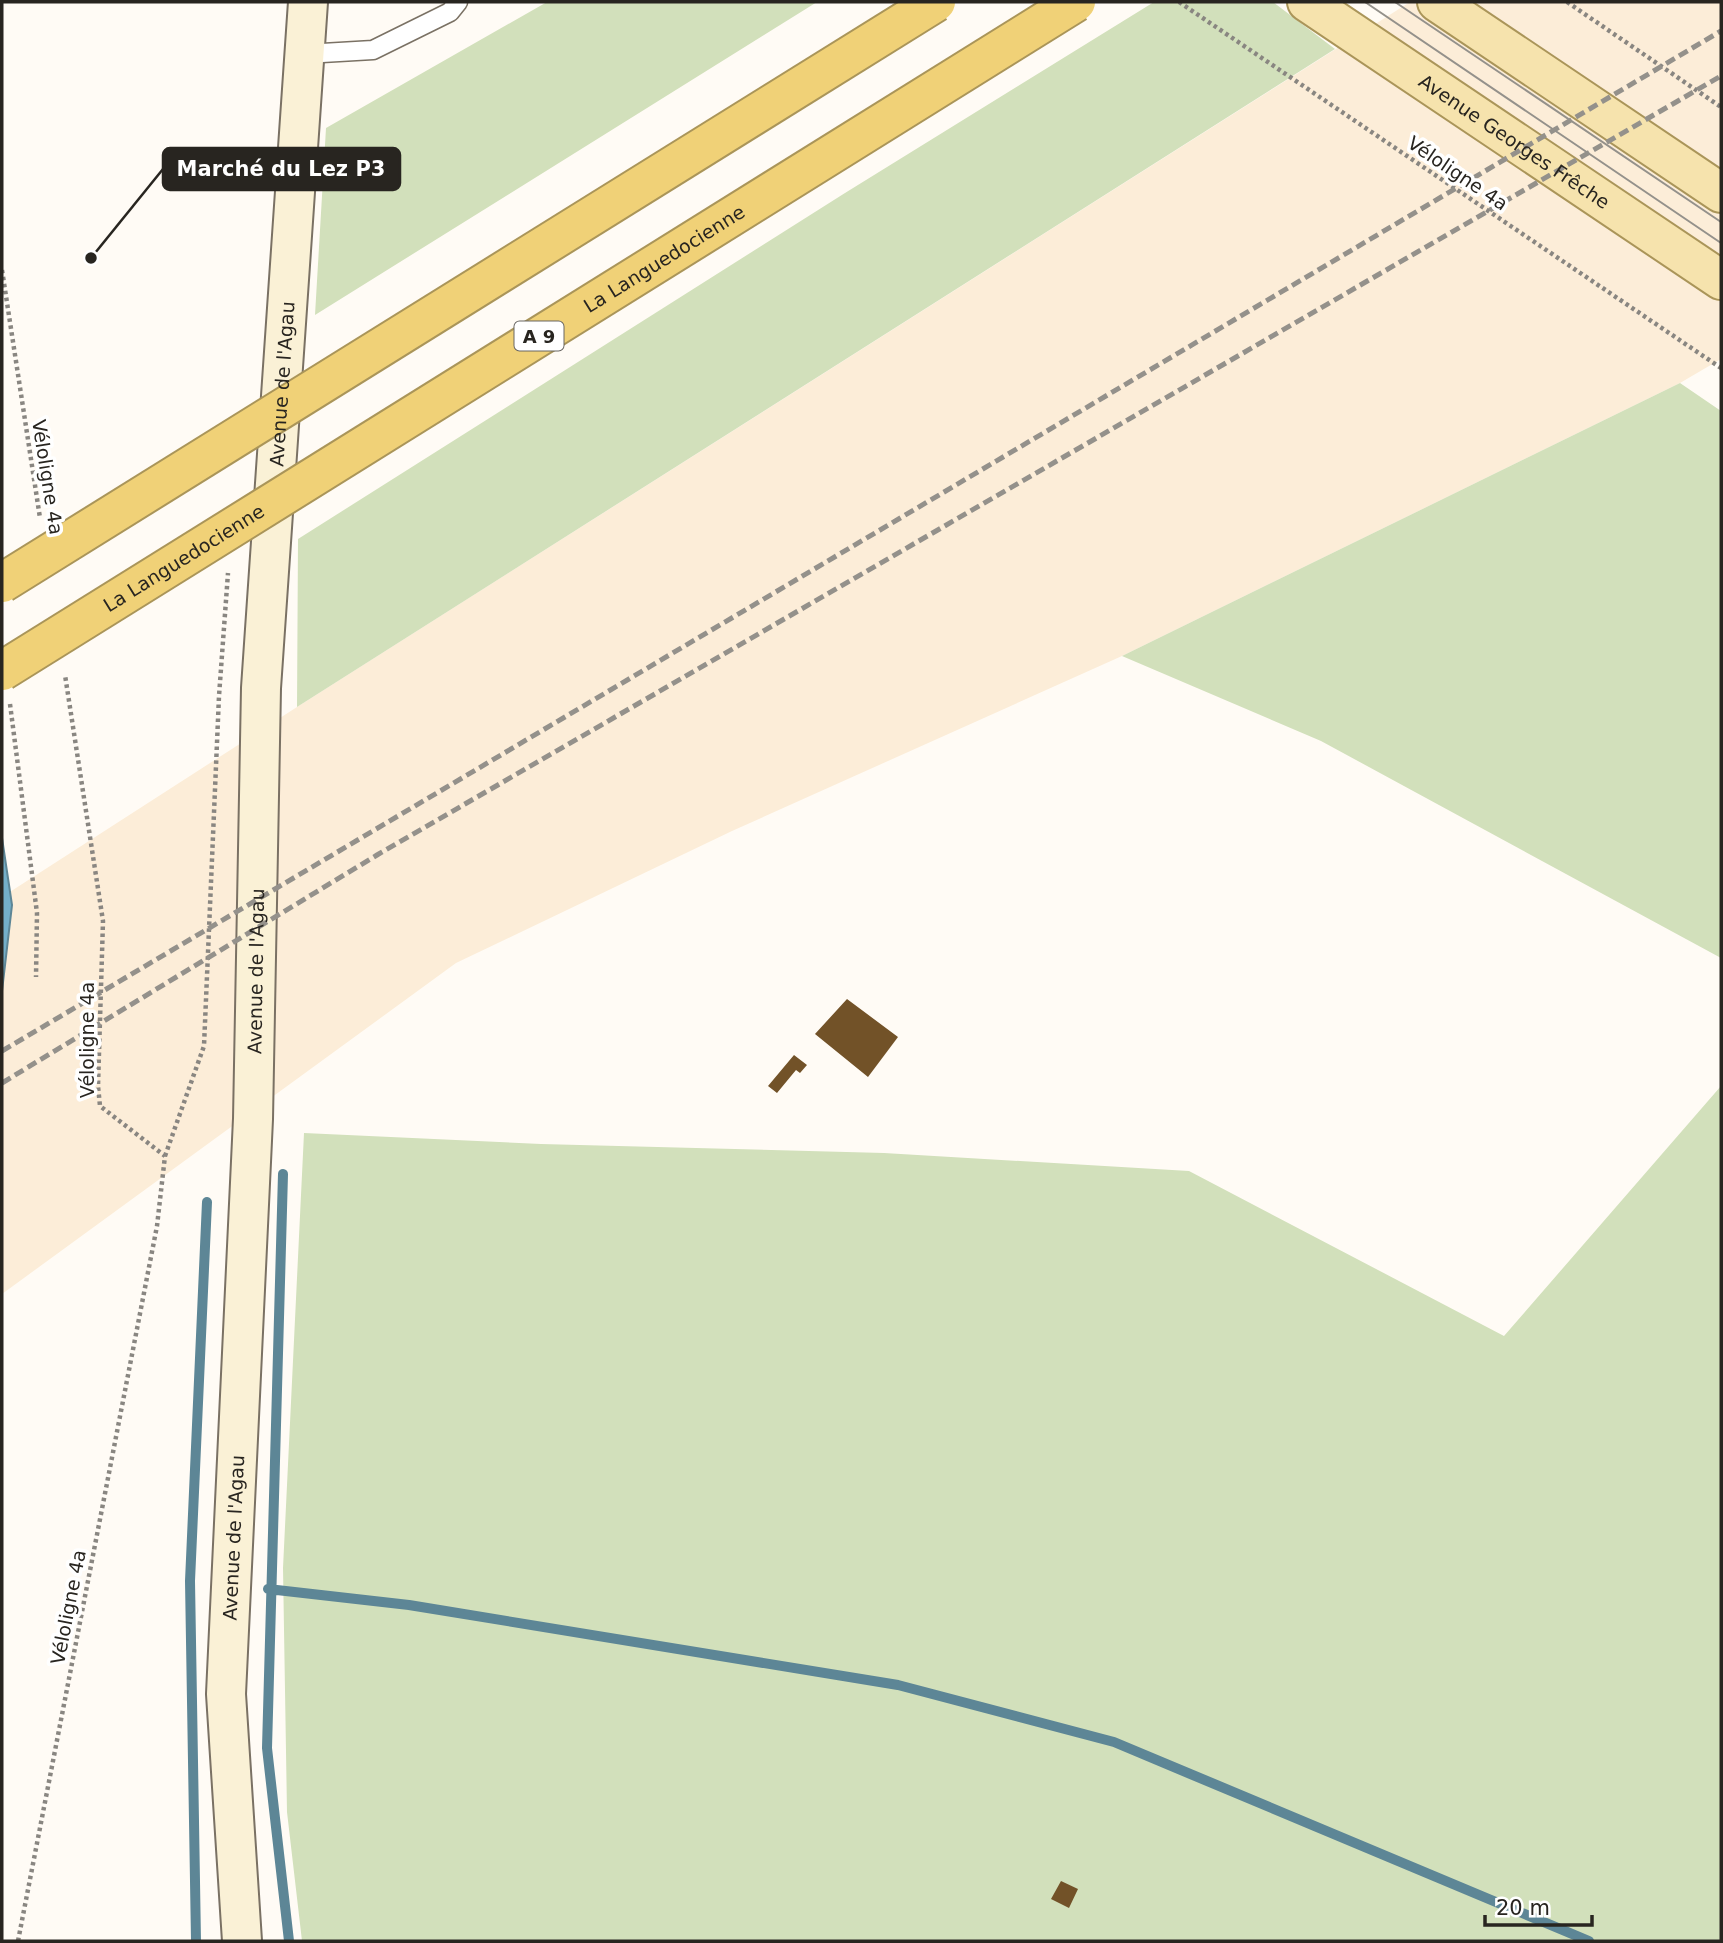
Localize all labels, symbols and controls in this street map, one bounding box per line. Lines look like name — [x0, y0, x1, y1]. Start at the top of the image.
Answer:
street label: Avenue Georges Frêche — [1415, 70, 1614, 213]
street label: Véloligne 4a — [1404, 131, 1512, 215]
callout: Marché du Lez P3 — [163, 148, 400, 190]
text: Marché du Lez P3 — [177, 157, 385, 181]
street label: La Languedocienne — [580, 200, 749, 317]
street label: Avenue de l'Agau — [265, 300, 298, 467]
road number: A 9 — [514, 322, 564, 350]
street label: Véloligne 4a — [28, 418, 68, 536]
street label: La Languedocienne — [99, 500, 268, 616]
street label: Avenue de l'Agau — [243, 888, 268, 1054]
street label: Véloligne 4a — [76, 982, 98, 1098]
street label: Avenue de l'Agau — [218, 1454, 248, 1621]
street label: Véloligne 4a — [46, 1548, 90, 1666]
scale bar — [1485, 1884, 1592, 1928]
text: 20 m — [1496, 1896, 1550, 1920]

